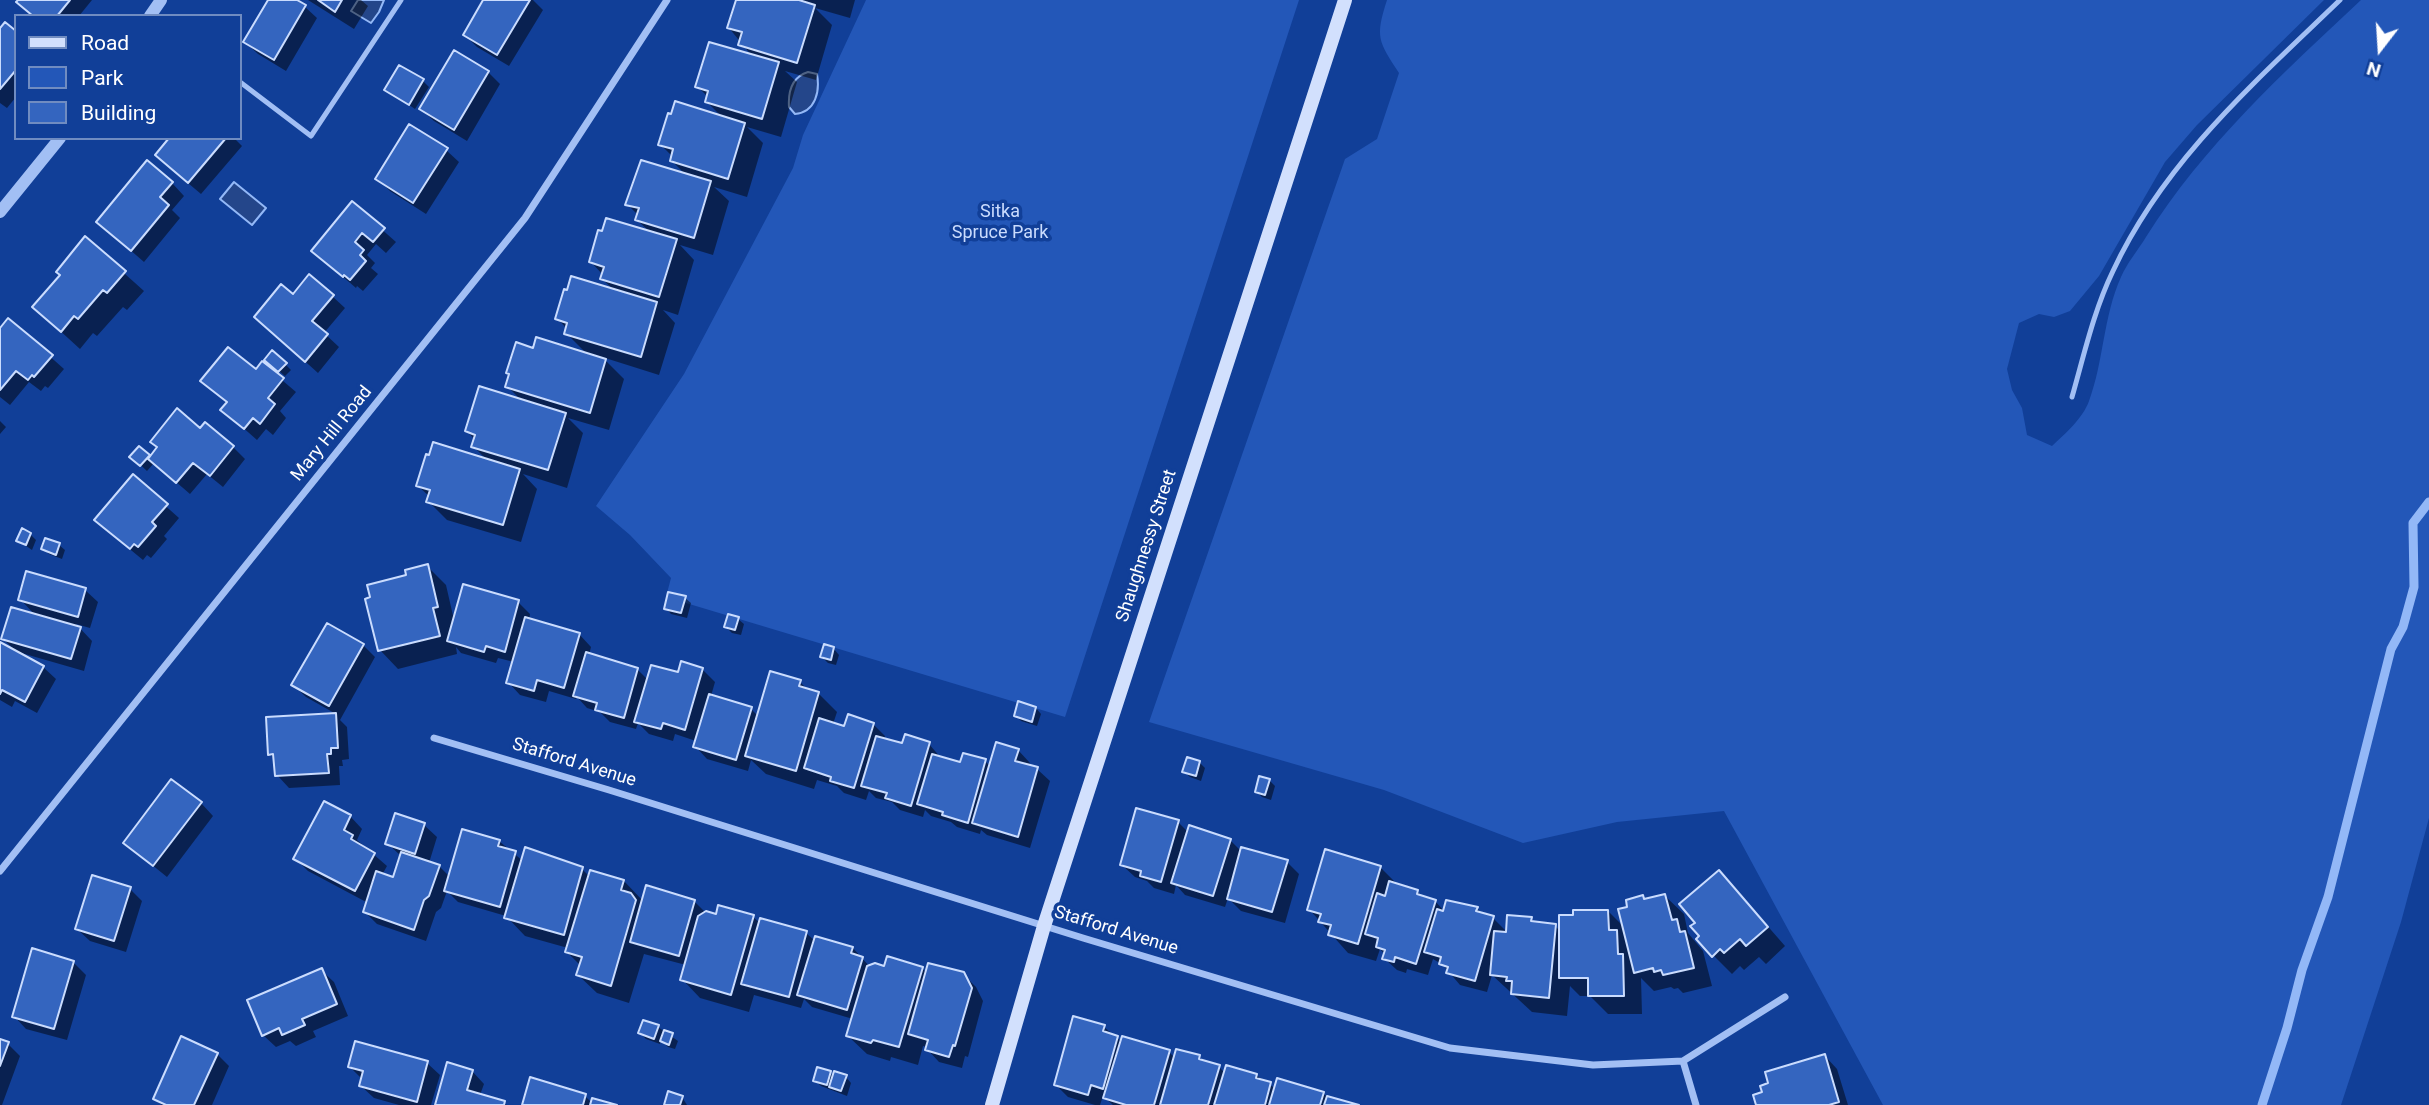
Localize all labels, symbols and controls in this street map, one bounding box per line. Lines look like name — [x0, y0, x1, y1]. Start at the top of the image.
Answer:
legend — [14, 14, 242, 140]
north arrow — [2345, 14, 2415, 84]
text: Road — [81, 31, 129, 55]
text: N — [2364, 57, 2383, 83]
text: Park — [81, 66, 123, 90]
text: Building — [81, 101, 156, 125]
park label: Sitka Spruce Park — [952, 201, 1048, 244]
street label: Mary Hill Road — [287, 382, 377, 486]
street label: Shaughnessy Street — [1112, 467, 1182, 625]
street label: Stafford Avenue — [509, 734, 639, 792]
street label: Stafford Avenue — [1051, 902, 1181, 960]

